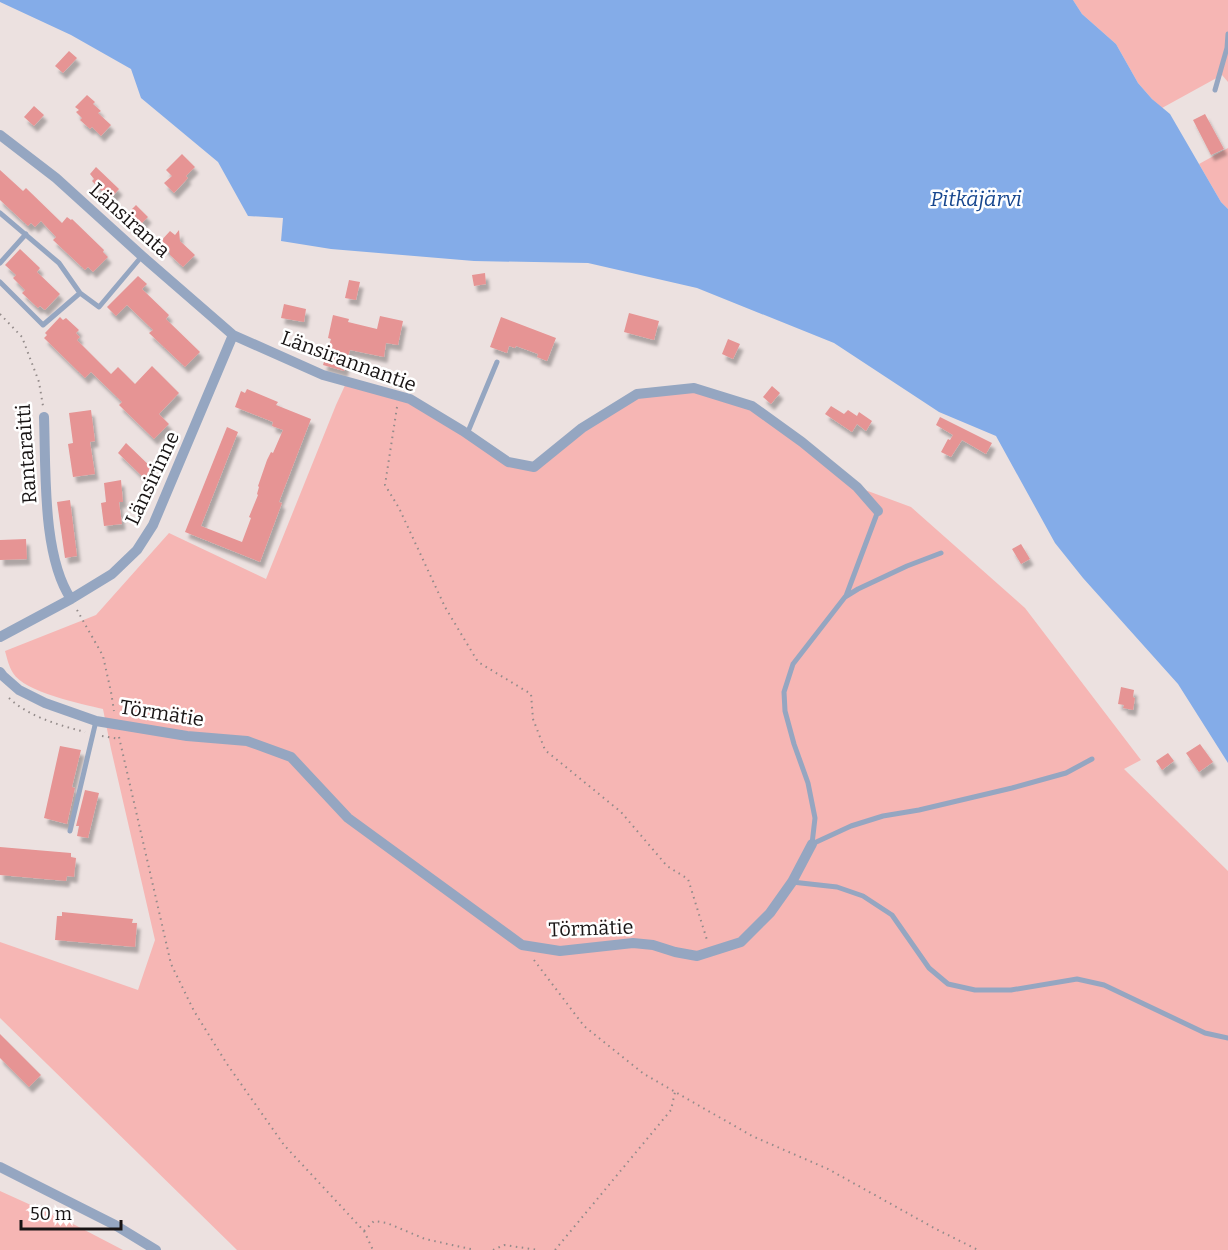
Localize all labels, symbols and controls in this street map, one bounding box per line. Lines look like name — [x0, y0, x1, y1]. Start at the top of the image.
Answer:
street label: Länsiranta — [85, 178, 175, 262]
water label: Pitkäjärvi — [930, 186, 1022, 212]
street label: Länsirannantie — [278, 325, 420, 397]
street label: Rantaraitti — [11, 403, 41, 505]
street label: Länsirinne — [120, 427, 184, 529]
street label: Törmätie — [118, 695, 206, 731]
street label: Törmätie — [548, 915, 634, 941]
scale bar — [21, 1193, 122, 1231]
text: 50 m — [30, 1203, 72, 1225]

